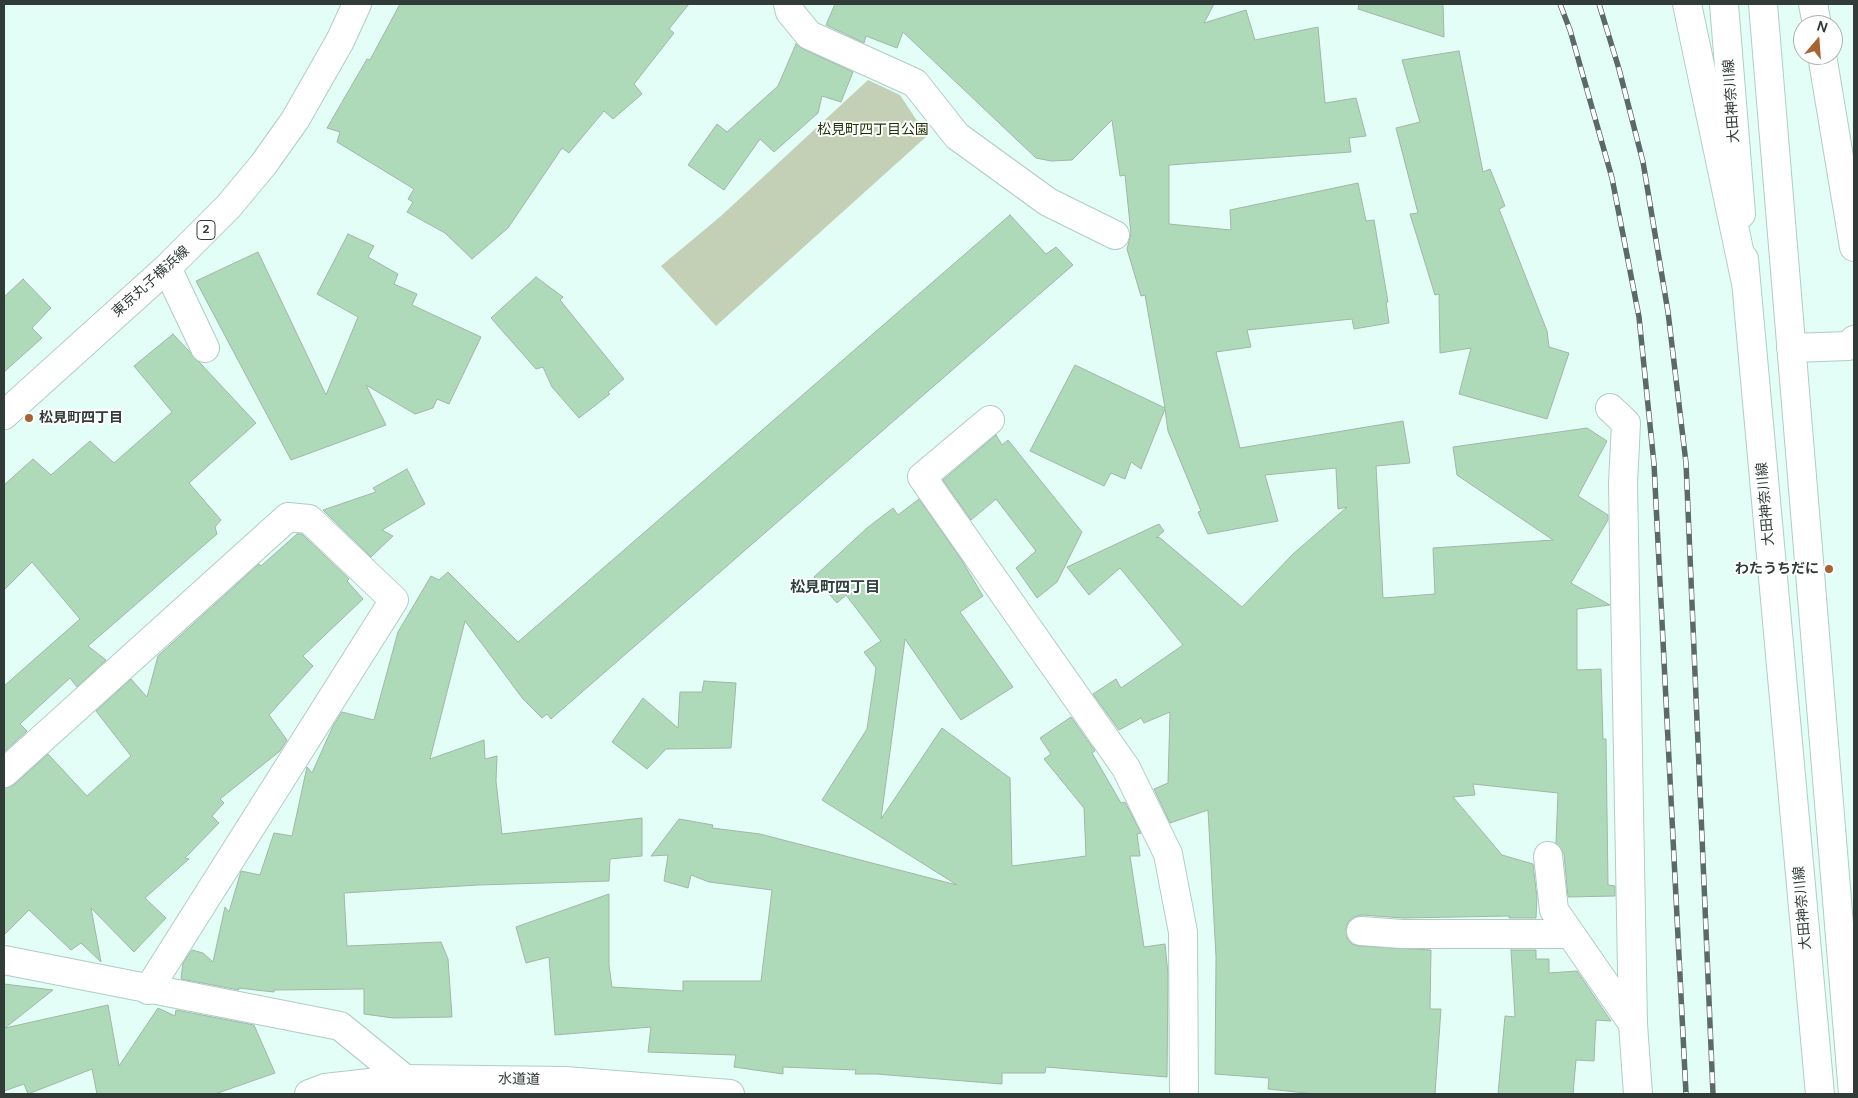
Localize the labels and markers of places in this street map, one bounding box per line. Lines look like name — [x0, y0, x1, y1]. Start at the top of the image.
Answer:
place label: 松見町四丁目 — [39, 410, 123, 426]
marker: 松見町四丁目 — [23, 412, 35, 424]
place label: わたうちだに — [1735, 561, 1819, 577]
marker: わたうちだに — [1823, 563, 1835, 575]

